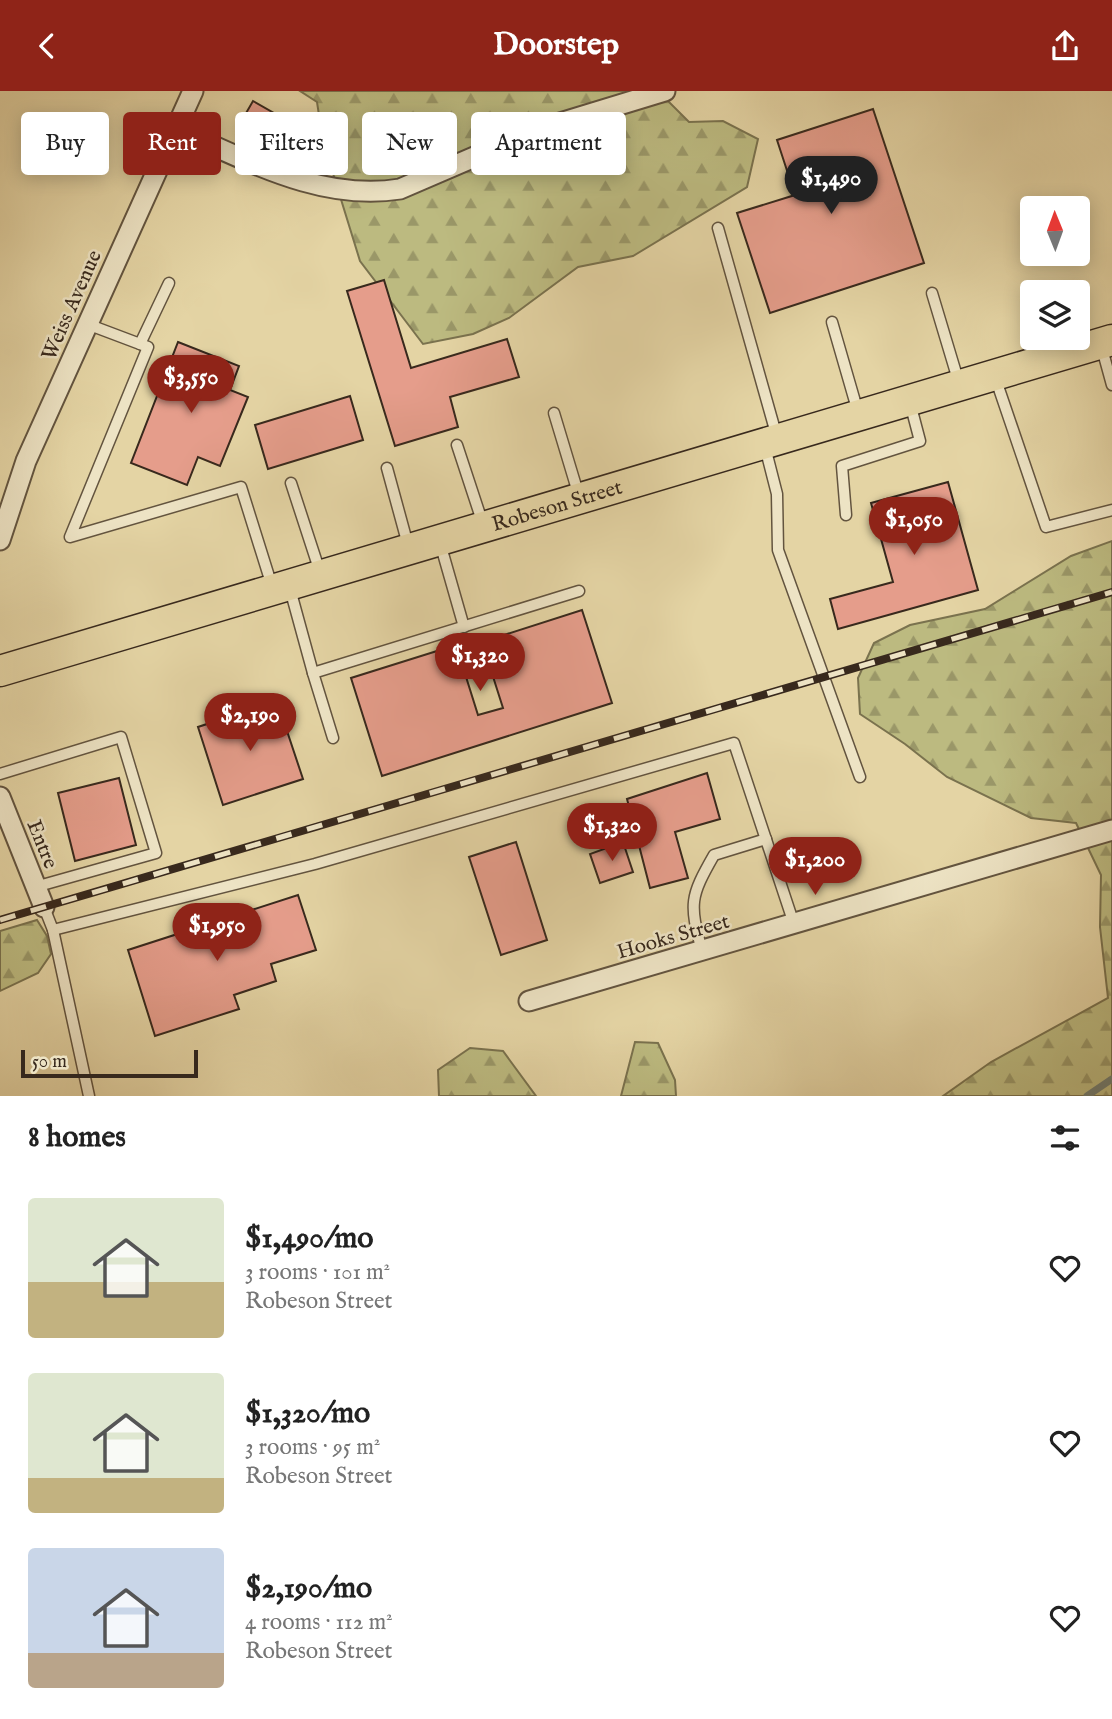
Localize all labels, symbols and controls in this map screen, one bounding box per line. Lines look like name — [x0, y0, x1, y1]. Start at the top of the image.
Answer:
text: Doorstep — [493, 25, 619, 66]
icon: back — [28, 27, 66, 65]
icon: share — [1046, 27, 1084, 65]
chip: Buy — [21, 112, 109, 175]
chip: Rent — [123, 112, 221, 175]
chip: Filters — [235, 112, 348, 175]
chip: New — [362, 112, 457, 175]
chip: Apartment — [471, 112, 626, 175]
pin: $1,490 — [774, 157, 888, 216]
text: $1,490 — [801, 164, 861, 193]
north arrow — [1020, 196, 1090, 266]
map controls — [1020, 196, 1090, 350]
street label: Weiss Avenue — [36, 246, 109, 365]
button: layers — [1020, 280, 1090, 350]
pin: $3,550 — [134, 355, 248, 415]
text: $3,550 — [163, 363, 219, 392]
street label: Robeson Street — [489, 475, 626, 539]
pin: $1,050 — [857, 497, 971, 557]
text: $1,050 — [885, 505, 943, 534]
pin: $1,320 — [423, 633, 537, 693]
text: $1,320 — [451, 641, 509, 670]
pin: $2,190 — [193, 693, 307, 753]
text: $2,190 — [220, 701, 280, 730]
pin: $1,320 — [555, 803, 669, 863]
text: $1,320 — [583, 811, 641, 840]
street label: Entre — [20, 816, 64, 873]
pin: $1,200 — [758, 837, 872, 897]
text: $1,200 — [785, 845, 845, 874]
pin: $1,950 — [160, 903, 274, 963]
street label: Hooks Street — [614, 909, 733, 966]
text: $1,950 — [188, 911, 246, 940]
scale bar — [21, 1047, 198, 1079]
text: 50 m — [32, 1050, 67, 1074]
text: 8 homes — [28, 1119, 126, 1157]
icon: filters — [1046, 1119, 1084, 1157]
text: $1,490/mo — [245, 1220, 373, 1258]
icon: home — [84, 1226, 168, 1310]
icon: heart — [1046, 1249, 1084, 1287]
text: 3 rooms · 101 m² — [245, 1258, 390, 1287]
text: Robeson Street — [245, 1287, 392, 1316]
text: $1,320/mo — [245, 1395, 370, 1433]
icon: home — [84, 1401, 168, 1485]
icon: heart — [1046, 1424, 1084, 1462]
text: 3 rooms · 95 m² — [245, 1433, 380, 1462]
text: Robeson Street — [245, 1462, 392, 1491]
text: $2,190/mo — [245, 1570, 372, 1608]
icon: home — [84, 1576, 168, 1660]
icon: heart — [1046, 1599, 1084, 1637]
text: 4 rooms · 112 m² — [245, 1608, 393, 1637]
text: Robeson Street — [245, 1637, 392, 1666]

